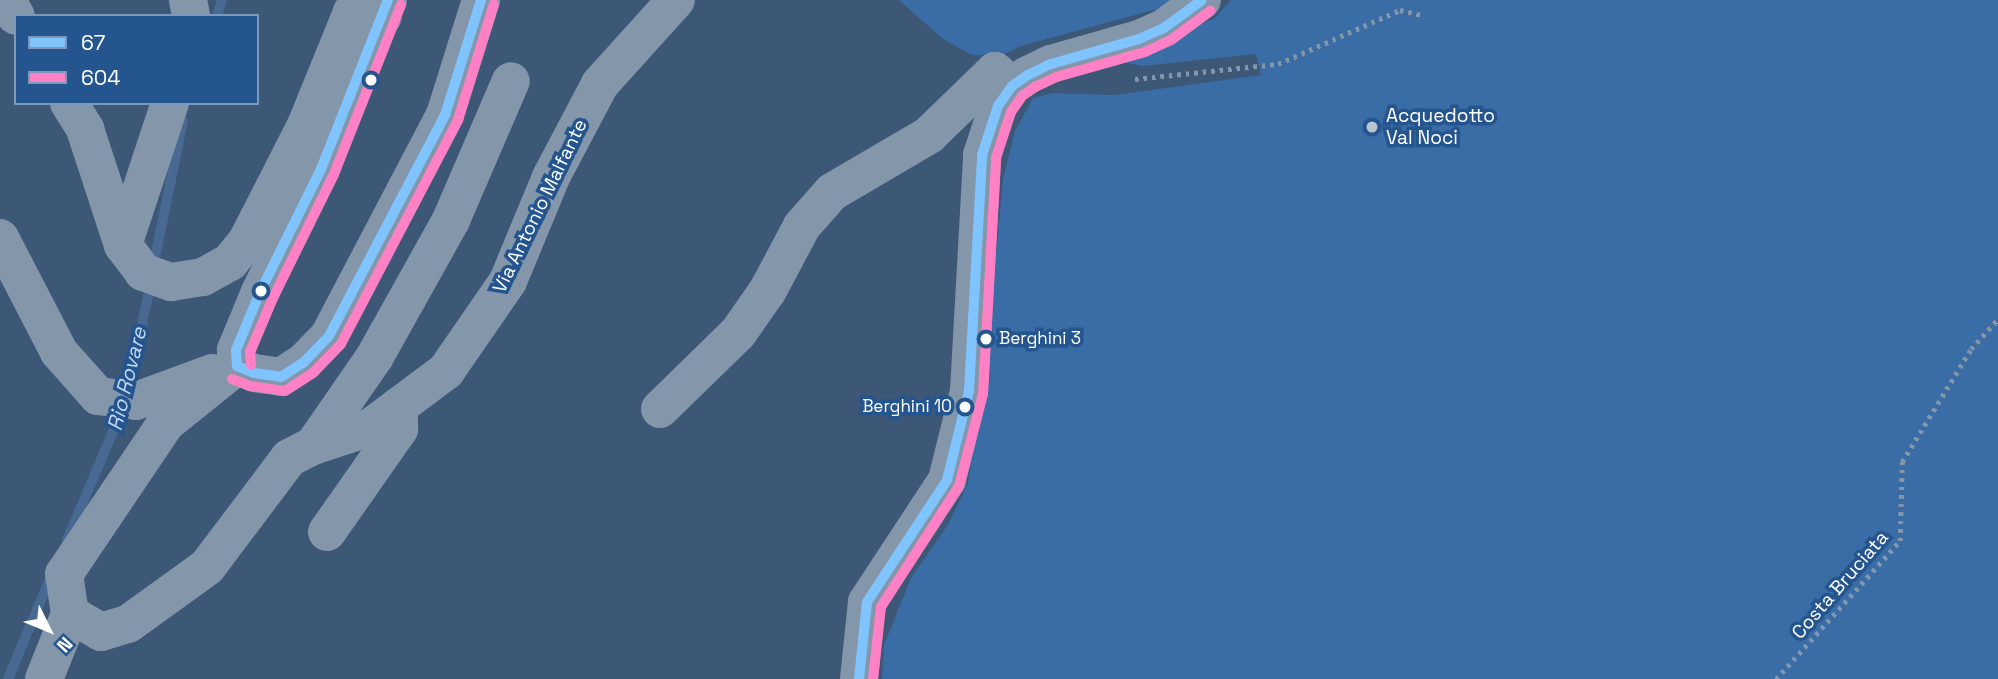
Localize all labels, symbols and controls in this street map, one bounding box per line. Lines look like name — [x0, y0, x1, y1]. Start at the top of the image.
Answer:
legend — [14, 14, 259, 105]
text: 67 — [81, 29, 105, 56]
text: 604 — [81, 64, 120, 91]
unlabelled marker — [364, 73, 378, 87]
place label: Acquedotto Val Noci — [1386, 105, 1495, 149]
street label: Via Antonio Malfante — [488, 115, 592, 297]
marker: Acquedotto Val Noci — [1364, 119, 1380, 135]
unlabelled marker — [254, 284, 268, 298]
water label: Rio Rovare — [102, 325, 152, 433]
place label: Berghini 3 — [999, 329, 1081, 349]
marker: Berghini 3 — [979, 332, 993, 346]
place label: Berghini 10 — [862, 397, 952, 417]
marker: Berghini 10 — [958, 400, 972, 414]
street label: Costa Bruciata — [1787, 526, 1893, 644]
north arrow — [14, 595, 84, 665]
text: N — [51, 631, 78, 658]

